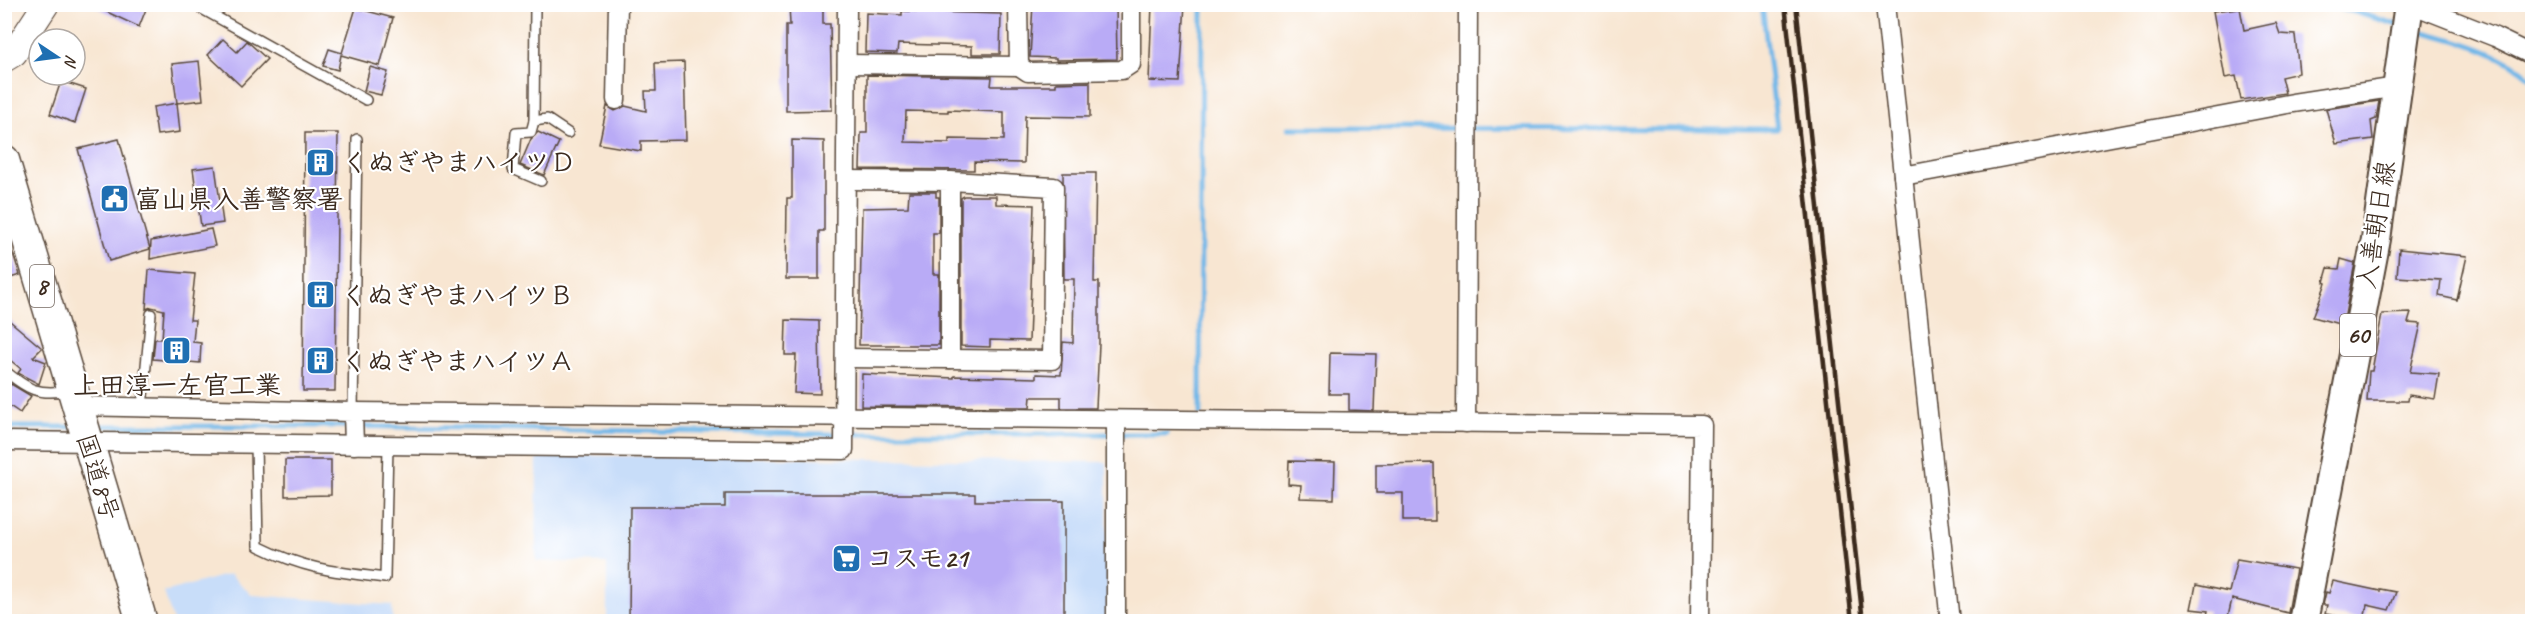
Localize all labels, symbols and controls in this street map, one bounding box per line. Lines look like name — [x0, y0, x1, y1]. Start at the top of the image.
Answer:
north arrow — [27, 27, 87, 87]
text: N — [59, 53, 81, 70]
building icon: くぬぎやまハイツＤ — [305, 146, 337, 178]
place label: くぬぎやまハイツＤ — [342, 146, 575, 179]
street label: 入善朝日線 — [2350, 158, 2402, 292]
public building icon: 富山県入善警察署 — [98, 183, 130, 215]
place label: 富山県入善警察署 — [135, 183, 343, 216]
road number: 8 — [30, 265, 54, 307]
building icon: くぬぎやまハイツＢ — [304, 279, 336, 311]
place label: くぬぎやまハイツＢ — [341, 279, 574, 312]
road number: 60 — [2340, 314, 2376, 356]
building icon: 上田淳一左官工業 — [161, 335, 193, 367]
building icon: くぬぎやまハイツＡ — [304, 345, 336, 377]
place label: くぬぎやまハイツＡ — [341, 345, 574, 378]
place label: 上田淳一左官工業 — [73, 369, 281, 402]
street label: 国道8号 — [69, 429, 127, 525]
supermarket icon: コスモ21 — [830, 542, 862, 574]
place label: コスモ21 — [867, 542, 971, 575]

